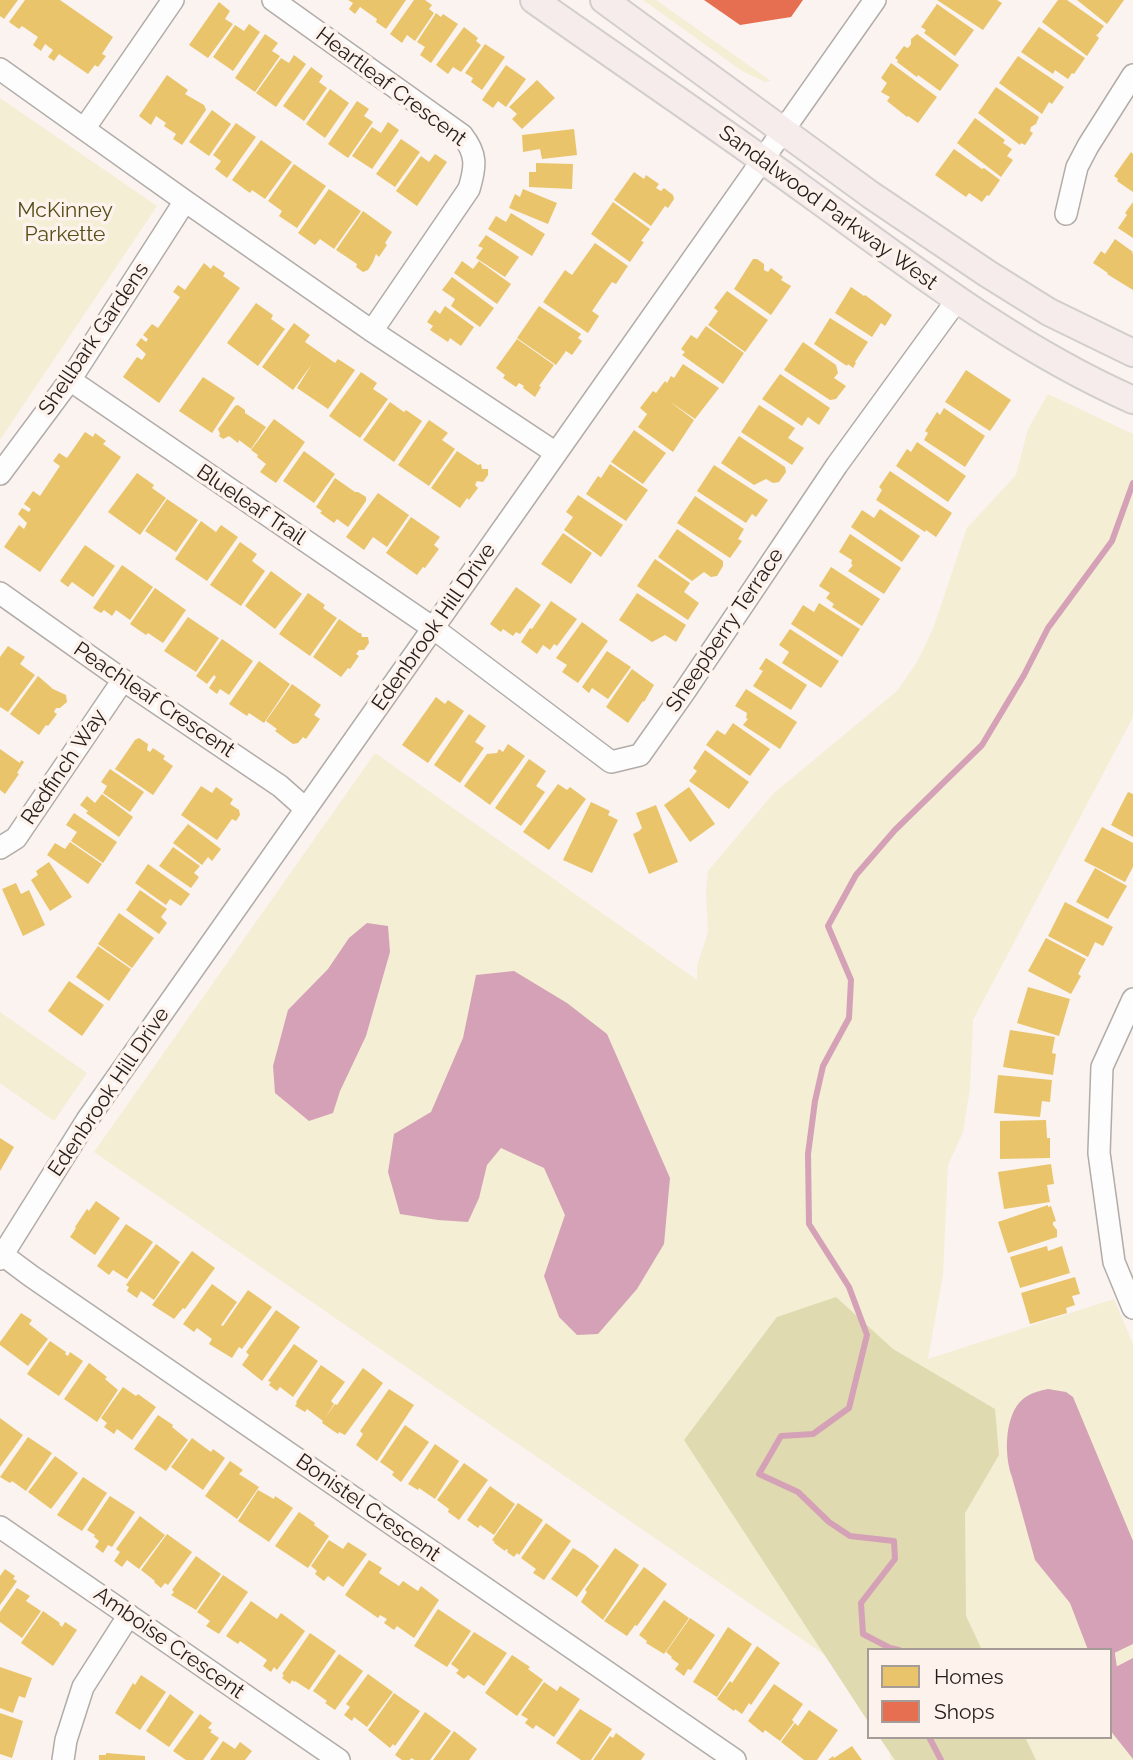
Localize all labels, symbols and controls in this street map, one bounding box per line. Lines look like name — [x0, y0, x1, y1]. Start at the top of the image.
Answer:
street label: Heartleaf Crescent — [311, 22, 471, 152]
street label: Sandalwood Parkway West — [714, 120, 942, 296]
park label: McKinney Parkette — [17, 198, 113, 248]
street label: Shellbark Gardens — [34, 258, 154, 420]
street label: Blueleaf Trail — [192, 459, 310, 551]
street label: Edenbrook Hill Drive — [367, 538, 501, 716]
street label: Sheepberry Terrace — [661, 543, 789, 717]
street label: Peachleaf Crescent — [69, 637, 239, 763]
street label: Redfinch Way — [16, 704, 112, 830]
street label: Edenbrook Hill Drive — [43, 1003, 175, 1181]
street label: Bonistel Crescent — [291, 1449, 445, 1567]
street label: Amboise Crescent — [89, 1582, 249, 1704]
legend — [867, 1648, 1112, 1739]
text: Homes — [934, 1664, 1004, 1689]
text: Shops — [934, 1699, 995, 1724]

